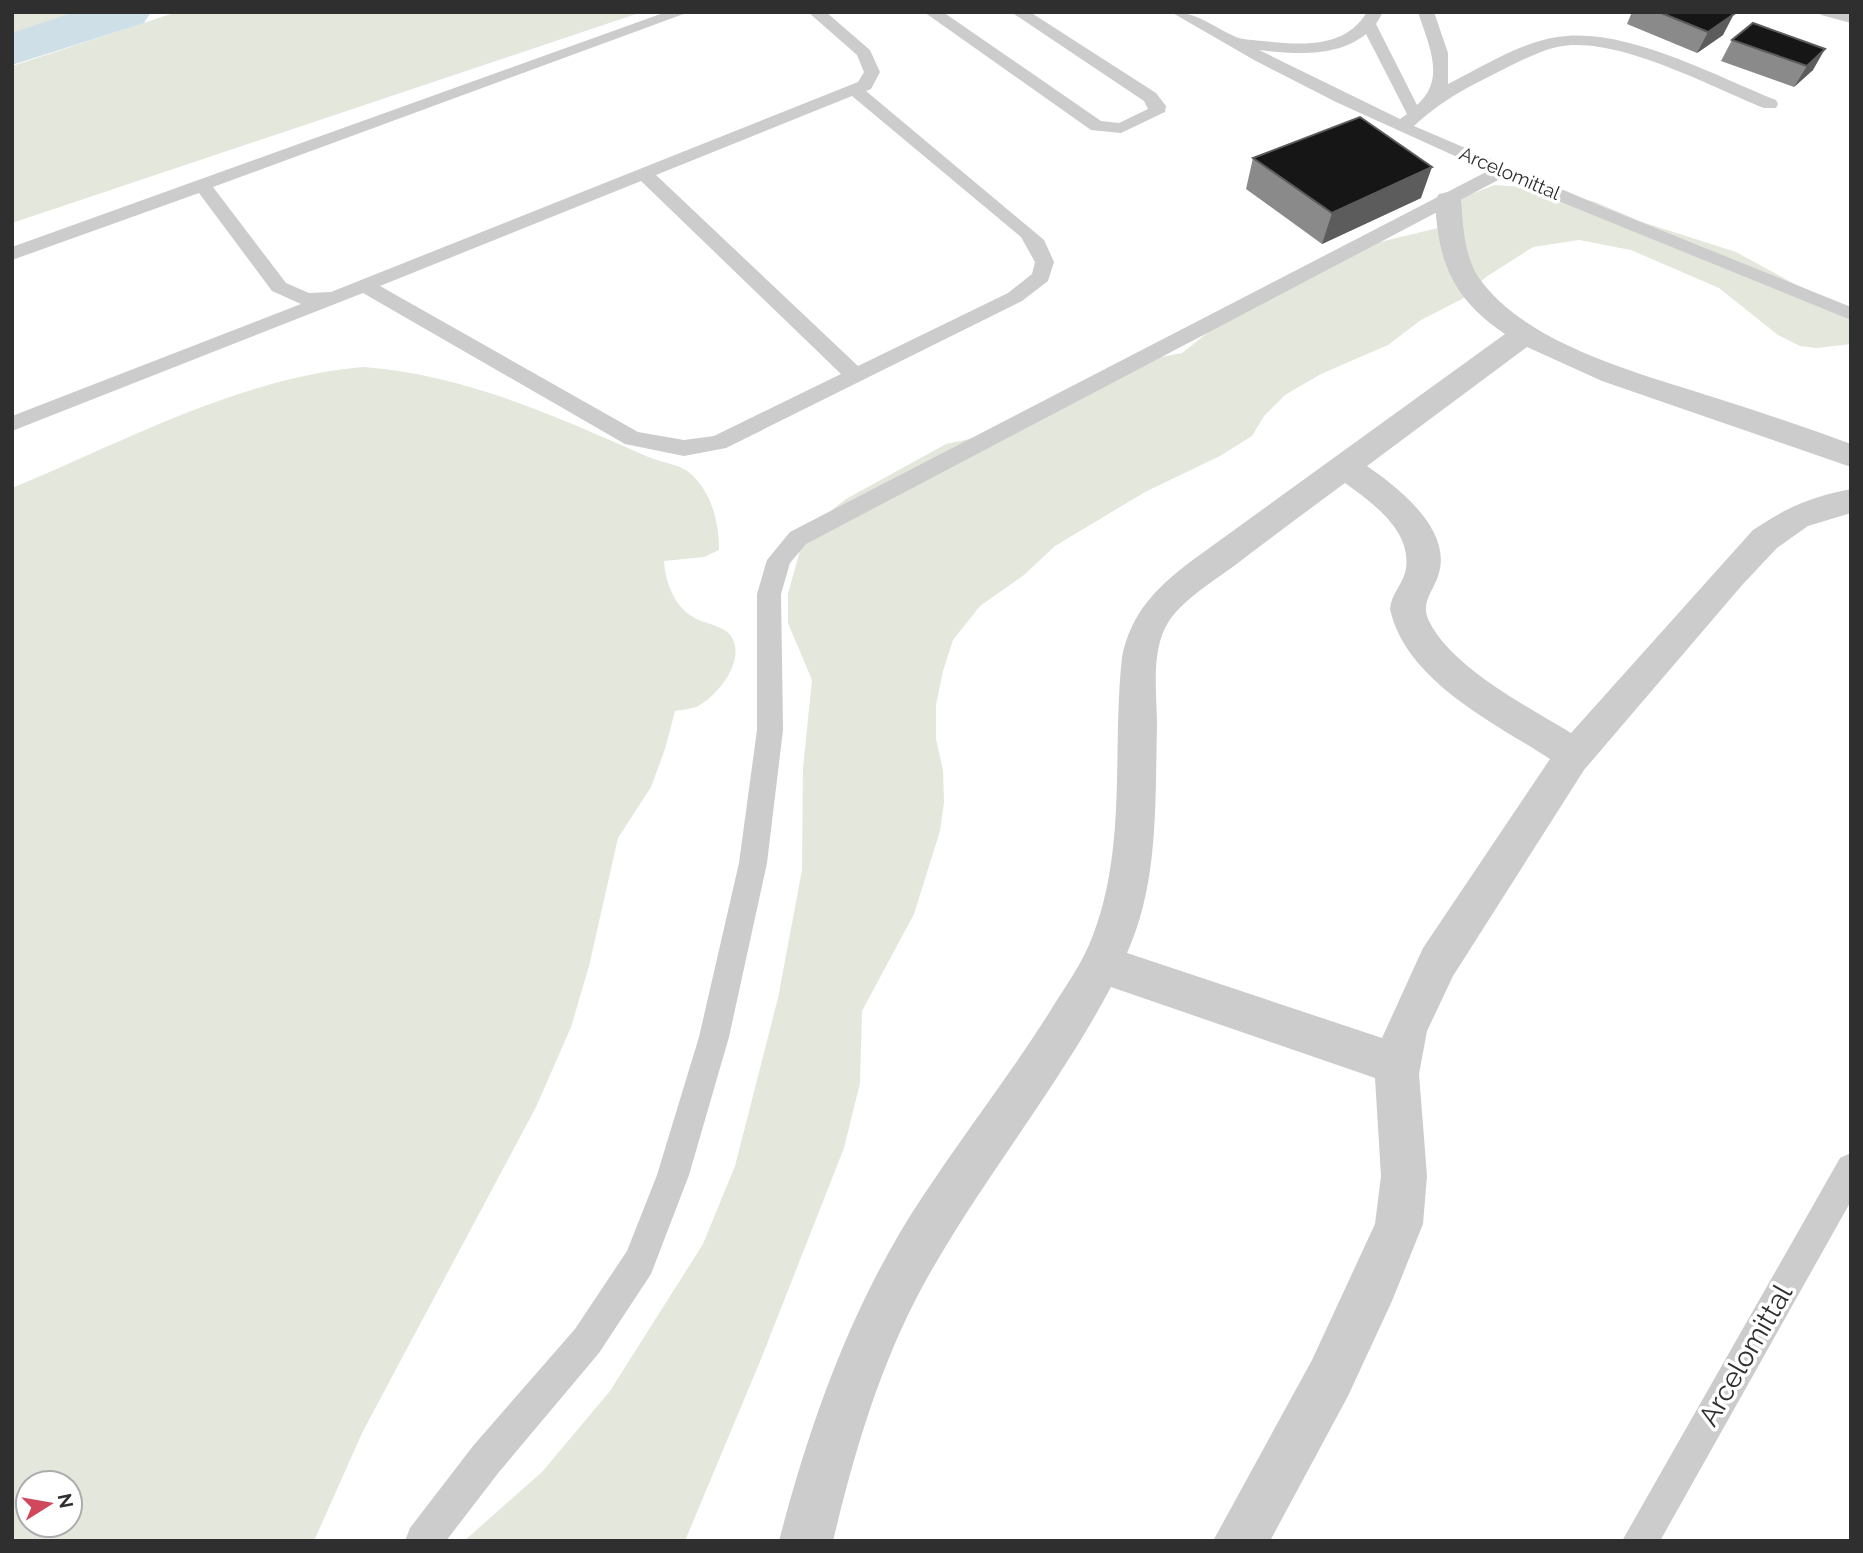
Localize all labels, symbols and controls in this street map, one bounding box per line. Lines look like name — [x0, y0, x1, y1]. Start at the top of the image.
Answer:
street label: Arcelomittal — [1456, 142, 1564, 204]
street label: Arcelomittal — [1692, 1278, 1799, 1432]
north arrow — [14, 1469, 84, 1539]
text: N — [54, 1492, 78, 1510]

